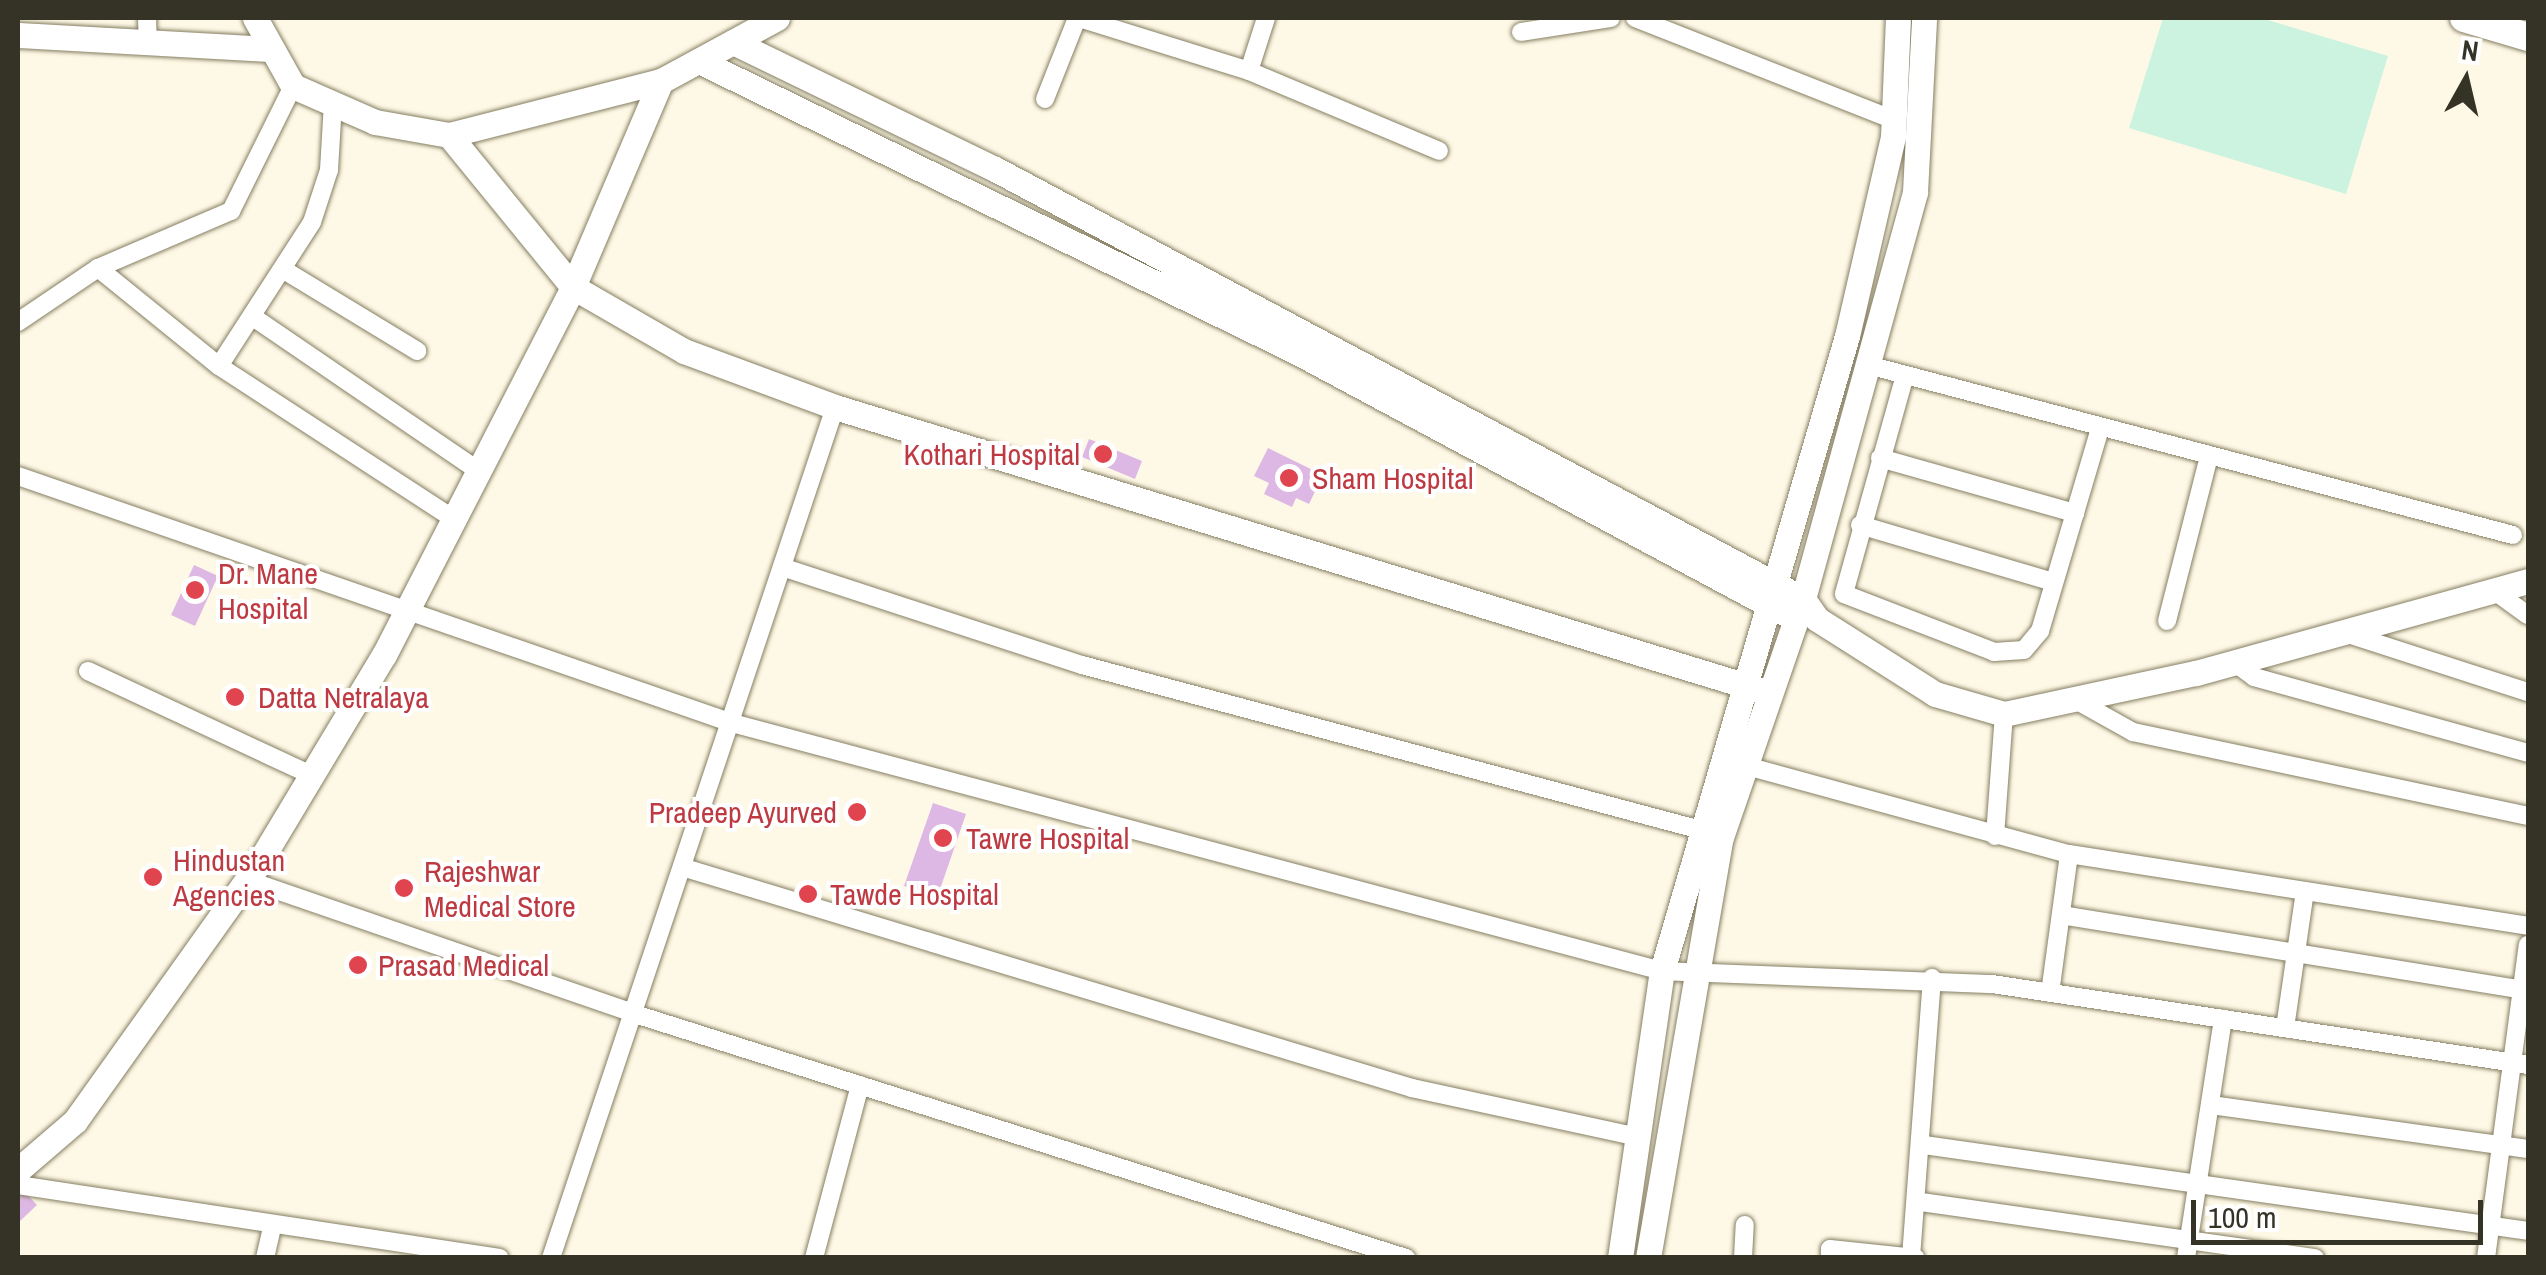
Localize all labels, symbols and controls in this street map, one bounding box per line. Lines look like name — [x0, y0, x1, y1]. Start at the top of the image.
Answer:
north arrow — [2416, 30, 2516, 130]
text: N — [2459, 30, 2481, 70]
place label: Kothari Hospital — [904, 436, 1080, 472]
marker: Kothari Hospital — [1090, 441, 1116, 467]
place label: Sham Hospital — [1312, 460, 1473, 496]
marker: Sham Hospital — [1276, 465, 1302, 491]
place label: Dr. Mane Hospital — [218, 555, 318, 626]
marker: Dr. Mane Hospital — [182, 577, 208, 603]
place label: Datta Netralaya — [258, 679, 429, 715]
marker: Datta Netralaya — [222, 684, 248, 710]
place label: Pradeep Ayurved — [647, 794, 837, 830]
marker: Pradeep Ayurved — [846, 801, 868, 823]
place label: Tawre Hospital — [966, 820, 1129, 856]
marker: Tawre Hospital — [930, 825, 956, 851]
place label: Hindustan Agencies — [173, 842, 285, 912]
place label: Rajeshwar Medical Store — [424, 853, 576, 924]
marker: Hindustan Agencies — [142, 866, 164, 888]
place label: Tawde Hospital — [830, 876, 999, 912]
marker: Rajeshwar Medical Store — [393, 877, 415, 899]
marker: Tawde Hospital — [795, 881, 821, 907]
place label: Prasad Medical — [378, 947, 549, 983]
marker: Prasad Medical — [347, 954, 369, 976]
scale bar — [2196, 1180, 2488, 1242]
text: 100 m — [2208, 1197, 2276, 1237]

